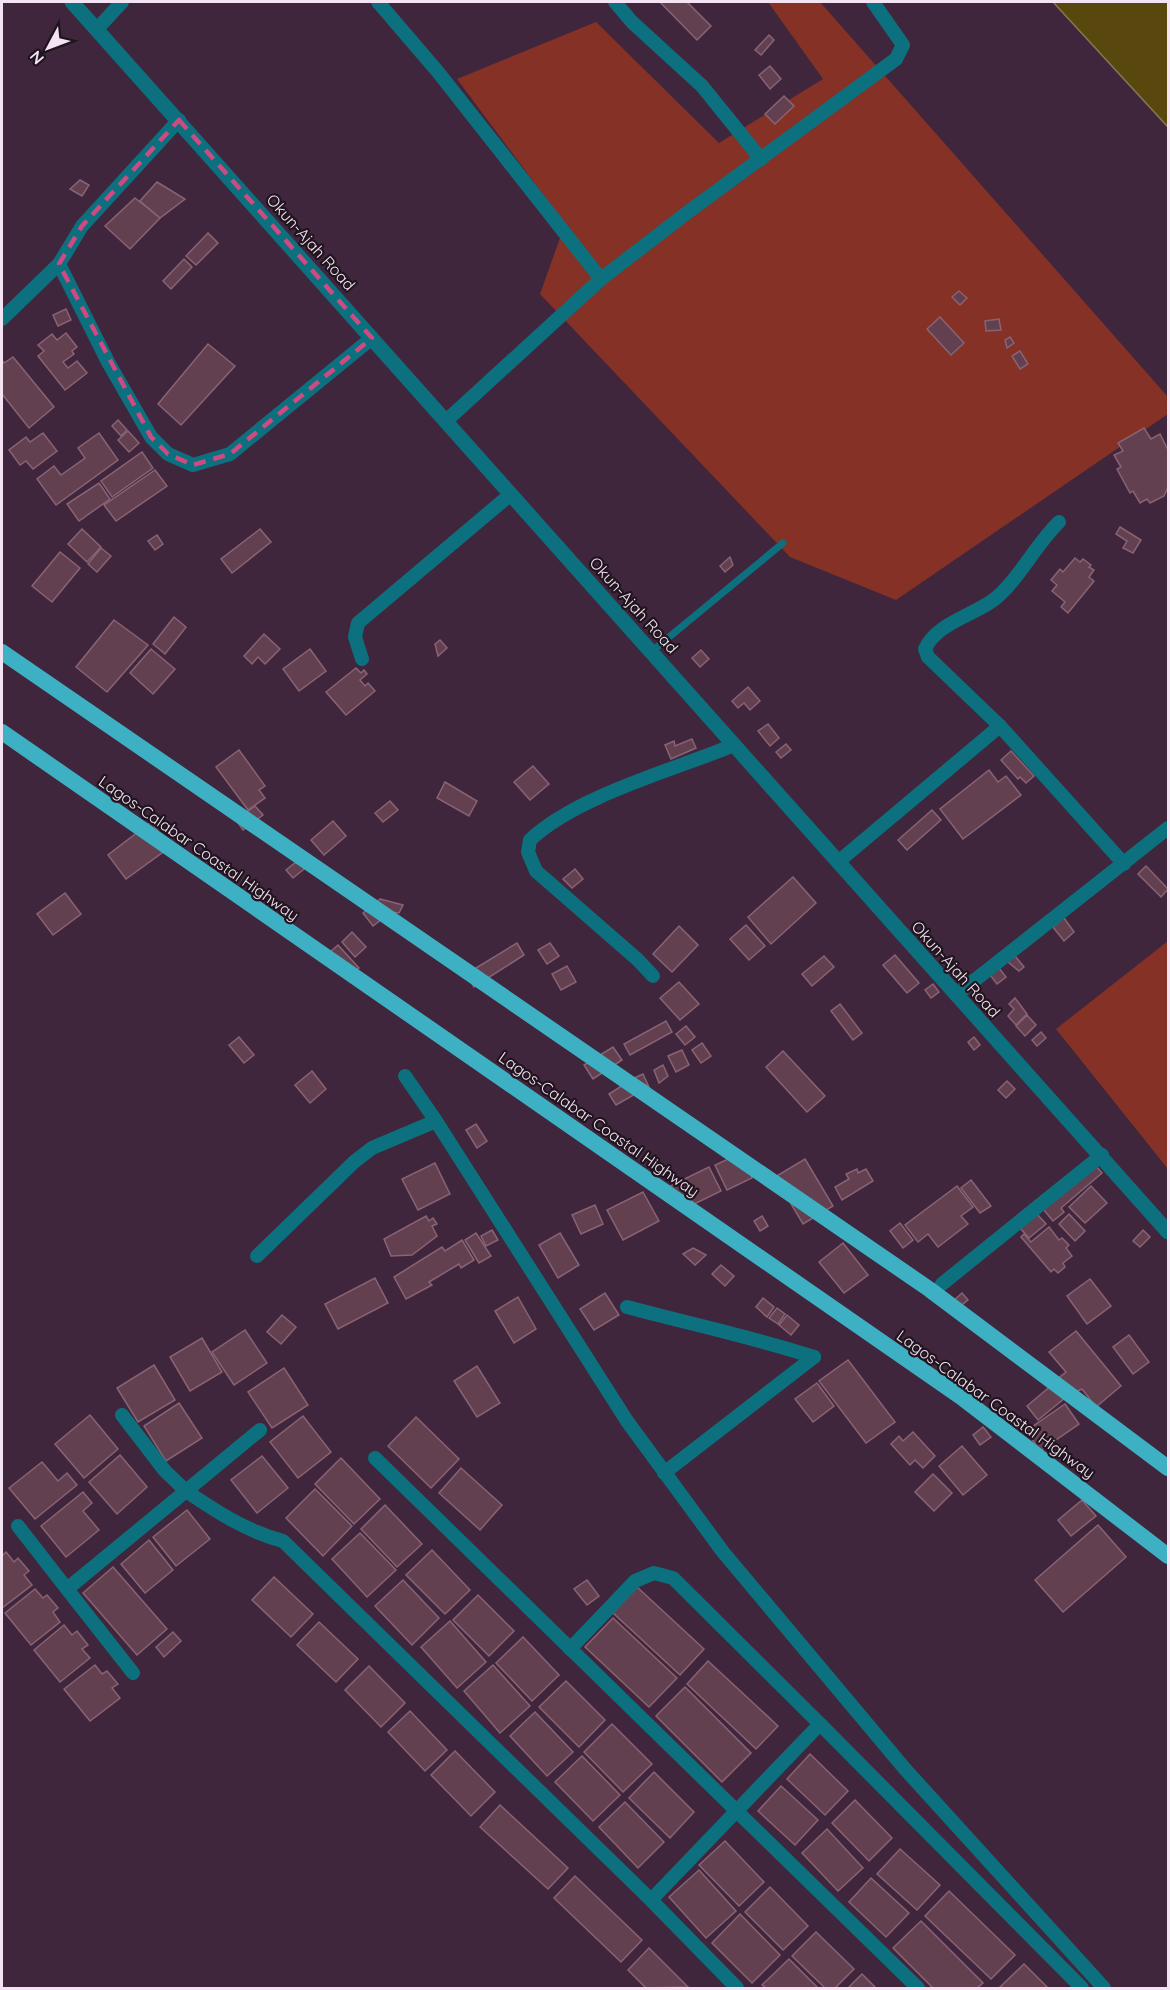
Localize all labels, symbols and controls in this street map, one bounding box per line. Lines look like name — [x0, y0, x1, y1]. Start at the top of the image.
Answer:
north arrow — [18, 18, 78, 78]
text: N — [25, 47, 48, 69]
street label: Okun-Ajah Road — [262, 190, 360, 294]
street label: Okun-Ajah Road — [585, 553, 683, 657]
street label: Lagos-Calabar Coastal Highway — [95, 771, 303, 925]
street label: Okun-Ajah Road — [907, 917, 1005, 1021]
street label: Lagos-Calabar Coastal Highway — [495, 1047, 703, 1201]
street label: Lagos-Calabar Coastal Highway — [893, 1325, 1099, 1483]

